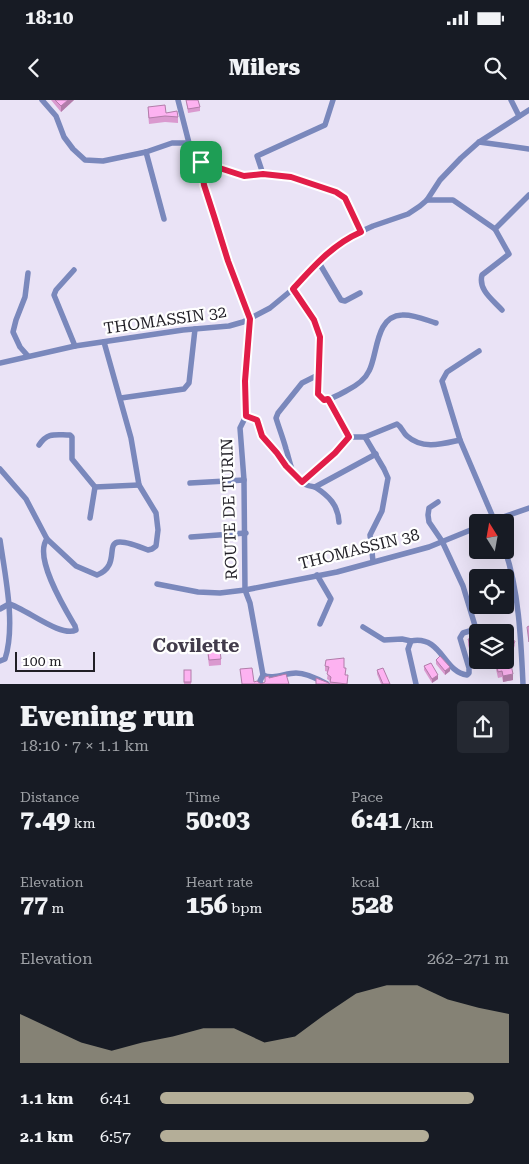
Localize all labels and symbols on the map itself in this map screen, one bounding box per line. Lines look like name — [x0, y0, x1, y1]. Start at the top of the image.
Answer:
pin — [180, 141, 222, 183]
street label: THOMASSIN 32 — [102, 302, 228, 338]
street label: ROUTE DE TURIN — [217, 438, 241, 580]
north arrow — [469, 514, 514, 559]
street label: THOMASSIN 38 — [297, 525, 421, 573]
district label: Covilette — [153, 634, 239, 657]
scale bar — [15, 649, 95, 672]

